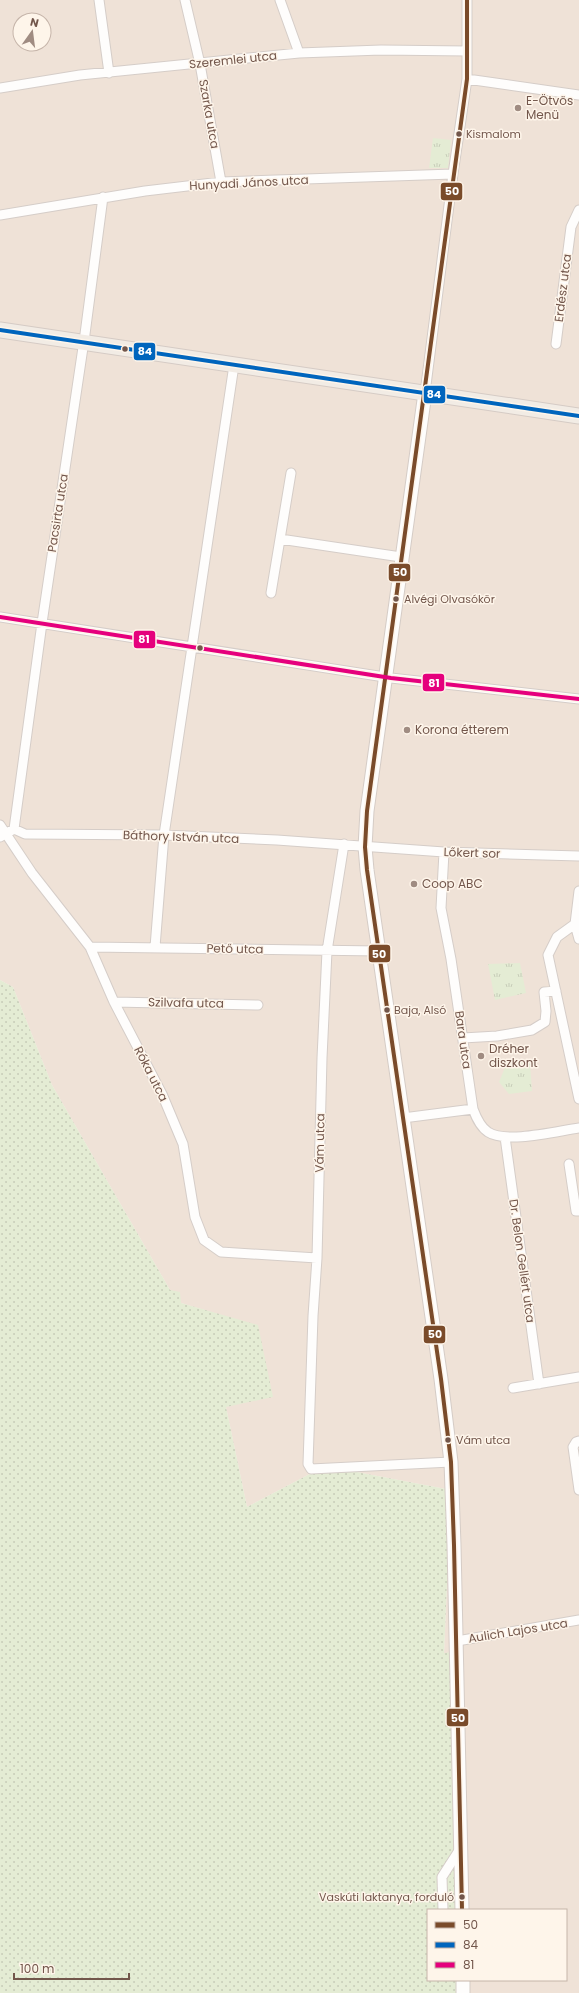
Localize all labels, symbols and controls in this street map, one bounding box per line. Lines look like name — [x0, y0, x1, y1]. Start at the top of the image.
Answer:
north arrow — [12, 12, 52, 52]
text: N — [28, 14, 40, 31]
street label: Szeremlei utca — [188, 46, 278, 73]
street label: Szarka utca — [195, 78, 224, 150]
place label: E-Ötvös Menü — [526, 92, 573, 123]
marker: E-Ötvös Menü — [513, 103, 523, 113]
place label: Kismalom — [466, 126, 521, 142]
marker: Kismalom — [454, 129, 464, 139]
street label: Hunyadi János utca — [189, 171, 309, 194]
line badge: 50 — [440, 182, 463, 201]
text: 50 — [445, 183, 459, 199]
street label: Erdész utca — [550, 253, 575, 323]
line badge: 84 — [133, 342, 156, 361]
text: 84 — [138, 343, 153, 359]
unlabelled marker — [120, 344, 130, 354]
line badge: 84 — [423, 385, 446, 404]
text: 84 — [427, 386, 442, 402]
street label: Pacsirta utca — [43, 472, 72, 553]
line badge: 50 — [388, 563, 411, 582]
text: 50 — [393, 564, 407, 580]
place label: Alvégi Olvasókör — [404, 591, 495, 607]
marker: Alvégi Olvasókör — [391, 594, 401, 604]
line badge: 81 — [133, 630, 156, 649]
text: 81 — [138, 631, 150, 647]
unlabelled marker — [195, 643, 205, 653]
line badge: 81 — [422, 673, 445, 692]
text: 81 — [428, 675, 440, 691]
place label: Korona étterem — [415, 721, 509, 738]
marker: Korona étterem — [402, 725, 412, 735]
street label: Báthory István utca — [123, 826, 239, 847]
street label: Lőkert sor — [443, 843, 501, 862]
place label: Coop ABC — [422, 875, 483, 892]
marker: Coop ABC — [409, 879, 419, 889]
street label: Pető utca — [206, 940, 264, 957]
line badge: 50 — [368, 944, 391, 963]
text: 50 — [372, 946, 386, 962]
street label: Szilvafa utca — [148, 993, 224, 1012]
place label: Baja, Alsó — [394, 1002, 446, 1018]
marker: Baja, Alsó — [382, 1005, 392, 1015]
street label: Bara utca — [451, 1010, 476, 1070]
place label: Dréher diszkont — [489, 1040, 538, 1071]
street label: Róka utca — [130, 1043, 173, 1104]
marker: Dréher diszkont — [476, 1051, 486, 1061]
street label: Vám utca — [310, 1113, 329, 1173]
street label: Dr. Belon Gellért utca — [505, 1198, 540, 1324]
line badge: 50 — [423, 1325, 446, 1344]
text: 50 — [428, 1326, 442, 1342]
place label: Vám utca — [456, 1432, 510, 1448]
marker: Vám utca — [443, 1435, 453, 1445]
street label: Aulich Lajos utca — [467, 1614, 569, 1647]
line badge: 50 — [446, 1708, 469, 1727]
text: 50 — [451, 1710, 465, 1726]
place label: Vaskúti laktanya, forduló — [319, 1889, 454, 1905]
marker: Vaskúti laktanya, forduló — [457, 1892, 467, 1902]
legend — [427, 1909, 567, 1981]
text: 50 — [463, 1916, 478, 1933]
text: 84 — [463, 1936, 479, 1953]
scale bar — [14, 1955, 129, 1981]
text: 81 — [463, 1956, 474, 1973]
text: 100 m — [20, 1960, 54, 1977]

